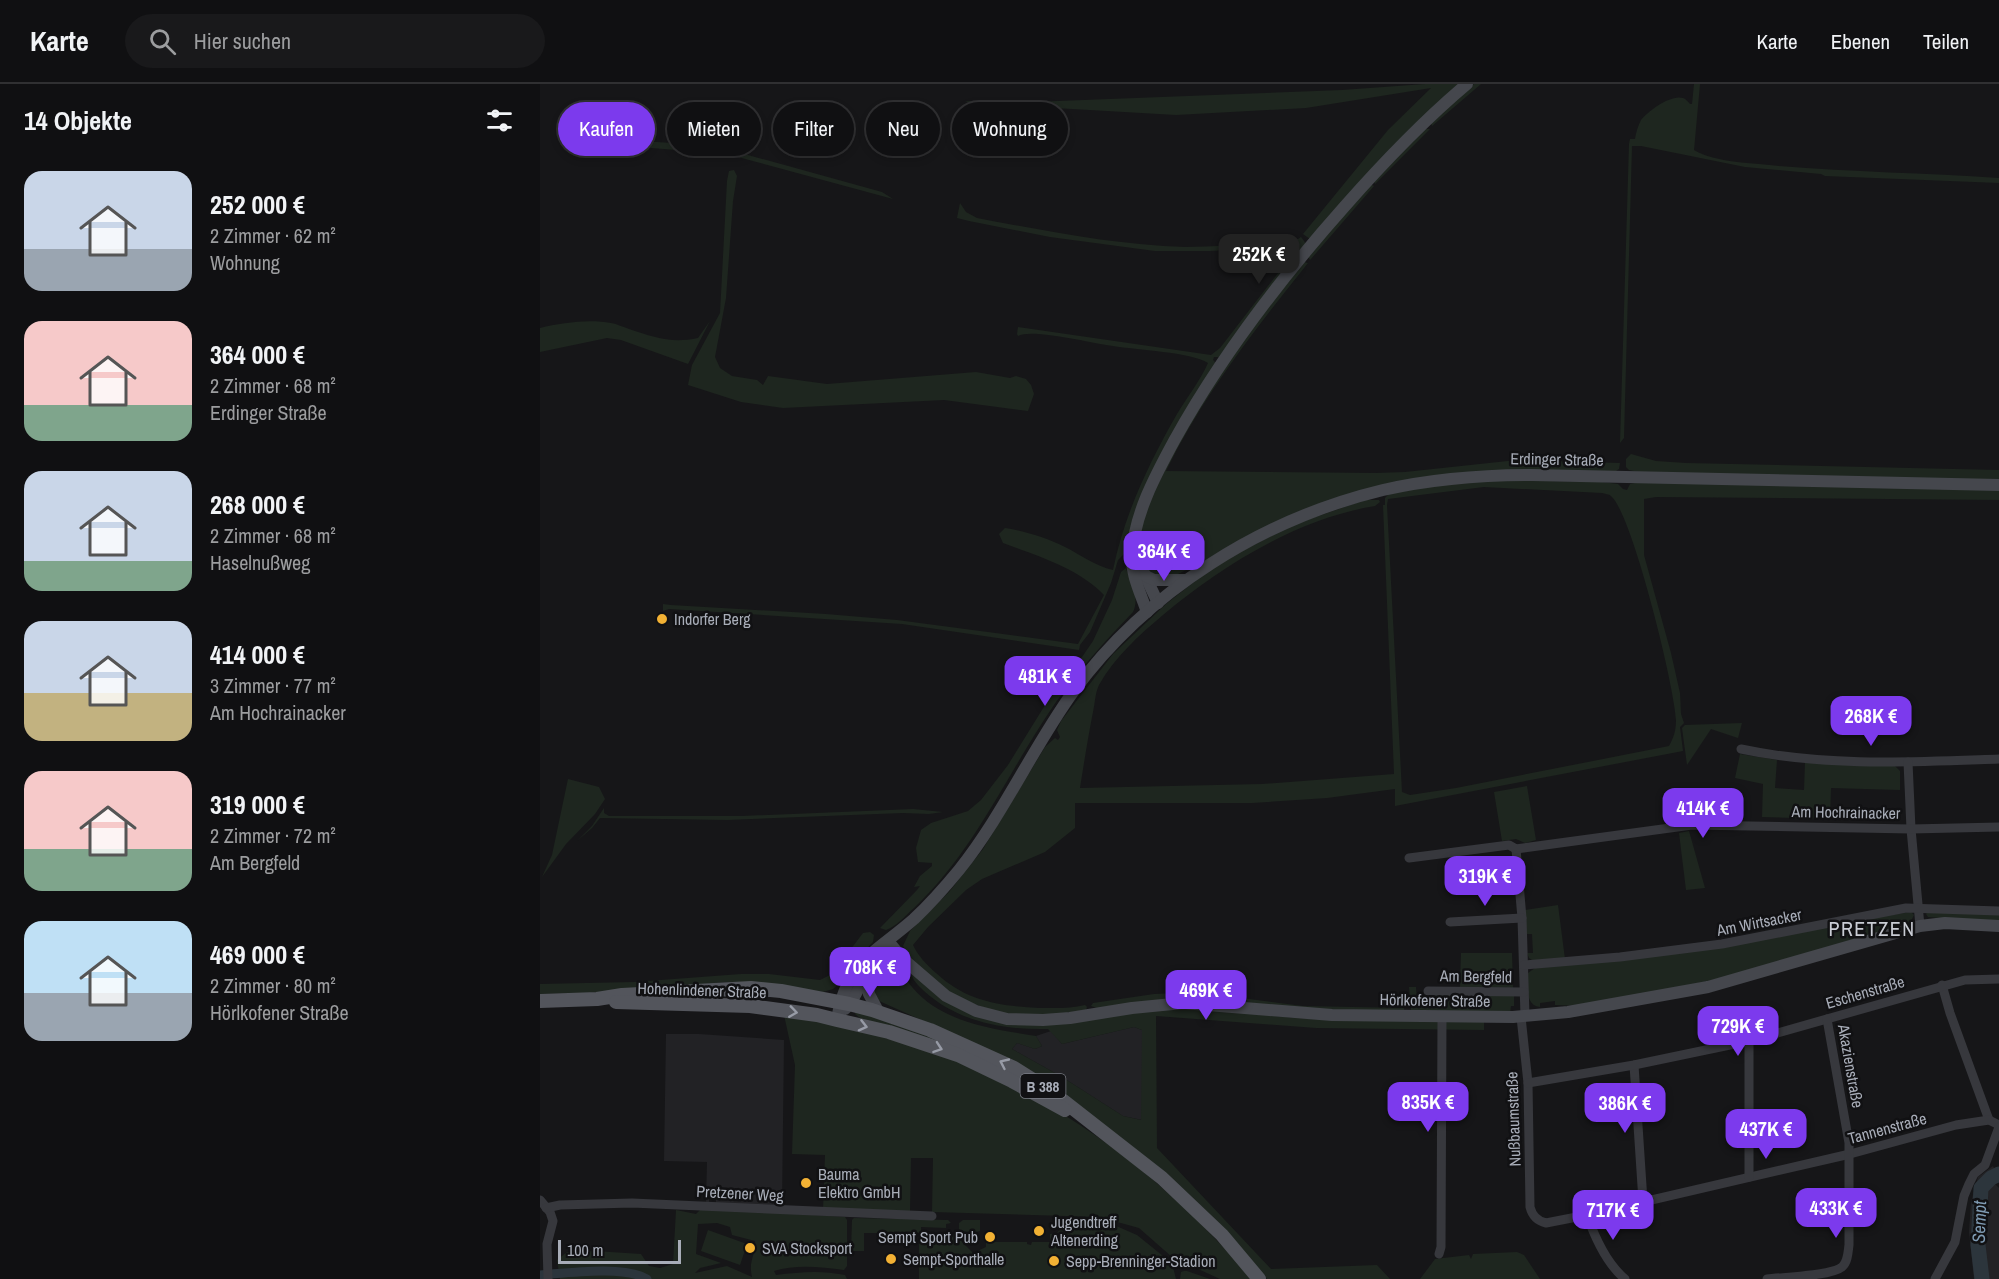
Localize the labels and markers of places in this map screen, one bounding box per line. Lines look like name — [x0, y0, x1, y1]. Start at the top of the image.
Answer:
pin: 252K € — [1210, 234, 1308, 285]
pin: 364K € — [1115, 531, 1213, 582]
place label: Indorfer Berg — [674, 608, 751, 630]
marker: Indorfer Berg — [655, 612, 669, 626]
pin: 481K € — [996, 656, 1094, 707]
pin: 268K € — [1822, 696, 1920, 747]
pin: 414K € — [1654, 788, 1752, 839]
pin: 319K € — [1436, 856, 1534, 907]
pin: 708K € — [821, 947, 919, 998]
pin: 469K € — [1157, 970, 1255, 1021]
pin: 729K € — [1689, 1006, 1787, 1057]
pin: 835K € — [1379, 1082, 1477, 1133]
pin: 386K € — [1576, 1083, 1674, 1134]
pin: 437K € — [1717, 1109, 1815, 1160]
place label: Bauma Elektro GmbH — [818, 1163, 900, 1203]
marker: Bauma Elektro GmbH — [799, 1176, 813, 1190]
pin: 433K € — [1787, 1188, 1885, 1239]
pin: 717K € — [1564, 1190, 1662, 1241]
place label: Jugendtreff Altenerding — [1050, 1211, 1119, 1251]
marker: Jugendtreff Altenerding — [1032, 1224, 1046, 1238]
place label: Sempt Sport Pub — [878, 1226, 978, 1248]
marker: Sempt Sport Pub — [983, 1230, 997, 1244]
place label: SVA Stocksport — [762, 1237, 853, 1259]
marker: SVA Stocksport — [743, 1241, 757, 1255]
place label: Sempt-Sporthalle — [903, 1248, 1004, 1270]
place label: Sepp-Brenninger-Stadion — [1066, 1250, 1216, 1272]
marker: Sempt-Sporthalle — [884, 1252, 898, 1266]
marker: Sepp-Brenninger-Stadion — [1047, 1254, 1061, 1268]

